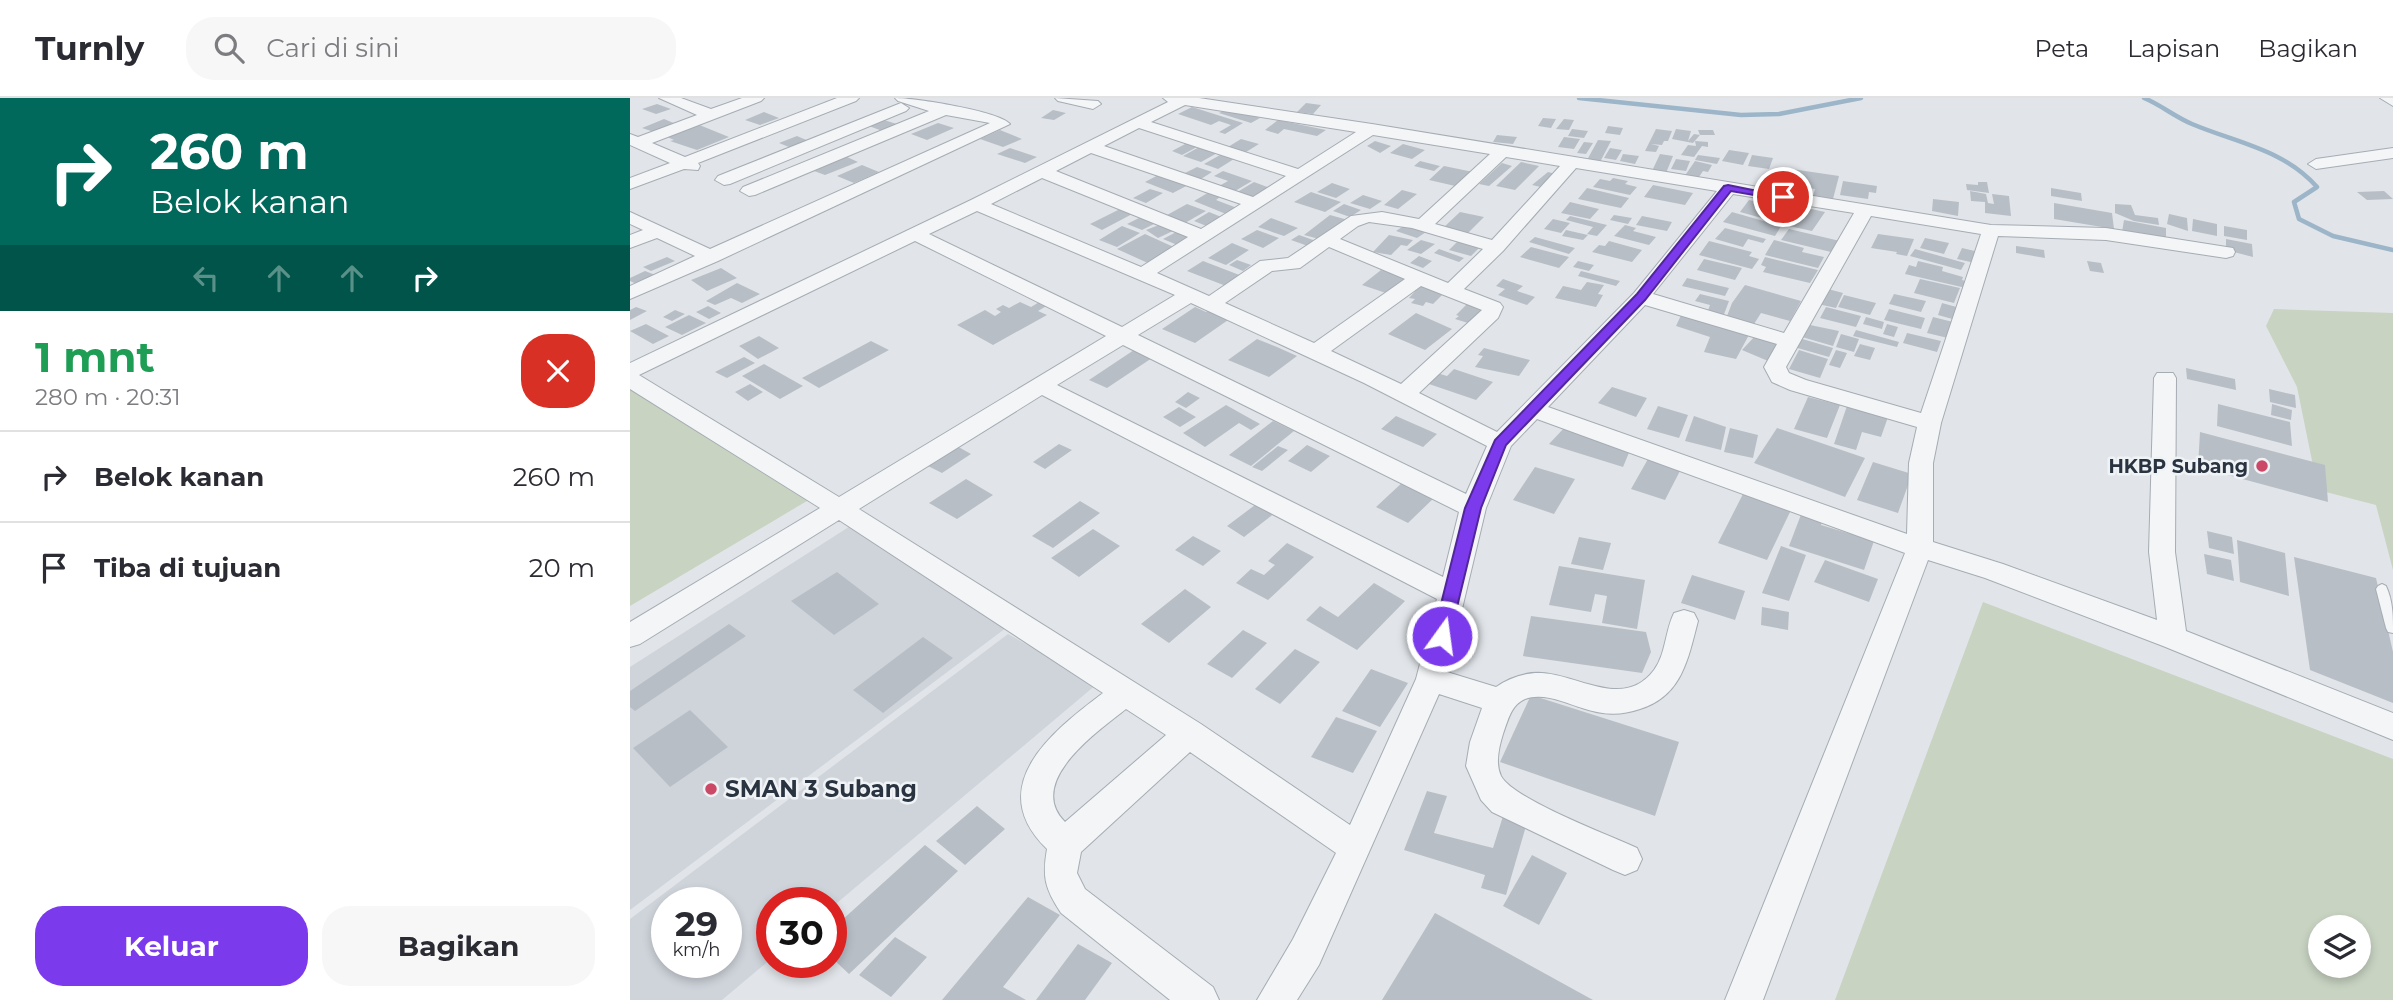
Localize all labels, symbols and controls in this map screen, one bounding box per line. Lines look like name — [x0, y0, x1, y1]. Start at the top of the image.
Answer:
search box — [186, 17, 676, 80]
text: Turnly — [35, 28, 144, 68]
icon: search — [210, 29, 248, 67]
text: Cari di sini — [266, 32, 400, 64]
text: Peta — [2034, 34, 2089, 63]
text: Lapisan — [2127, 34, 2220, 63]
text: Bagikan — [2258, 34, 2358, 63]
text: 260 m — [150, 122, 309, 181]
icon: right — [35, 126, 126, 217]
pin — [1753, 167, 1813, 227]
icon: arrive — [1764, 178, 1802, 216]
text: Belok kanan — [150, 182, 350, 221]
icon: left — [187, 259, 225, 297]
icon: ahead — [260, 259, 298, 297]
icon: ahead — [333, 259, 371, 297]
icon: right — [406, 259, 444, 297]
text: 1 mnt — [35, 331, 155, 383]
button: close — [521, 334, 595, 408]
text: 280 m · 20:31 — [35, 383, 181, 411]
place label: HKBP Subang — [2108, 455, 2248, 478]
icon: right — [35, 458, 73, 496]
marker: HKBP Subang — [2254, 458, 2270, 474]
text: Belok kanan — [94, 461, 264, 493]
text: 260 m — [513, 461, 595, 493]
icon: arrive — [35, 549, 73, 587]
text: Tiba di tujuan — [94, 552, 281, 584]
text: 20 m — [529, 552, 595, 584]
position arrow — [1405, 599, 1479, 673]
place label: SMAN 3 Subang — [725, 775, 917, 803]
marker: SMAN 3 Subang — [703, 781, 719, 797]
speed limit sign: 30 — [756, 887, 847, 978]
text: 29 — [675, 902, 718, 945]
button: Keluar — [35, 906, 308, 986]
button: Bagikan — [322, 906, 595, 986]
map controls — [2308, 915, 2371, 978]
button: layers — [2308, 915, 2371, 978]
text: km/h — [672, 939, 721, 961]

